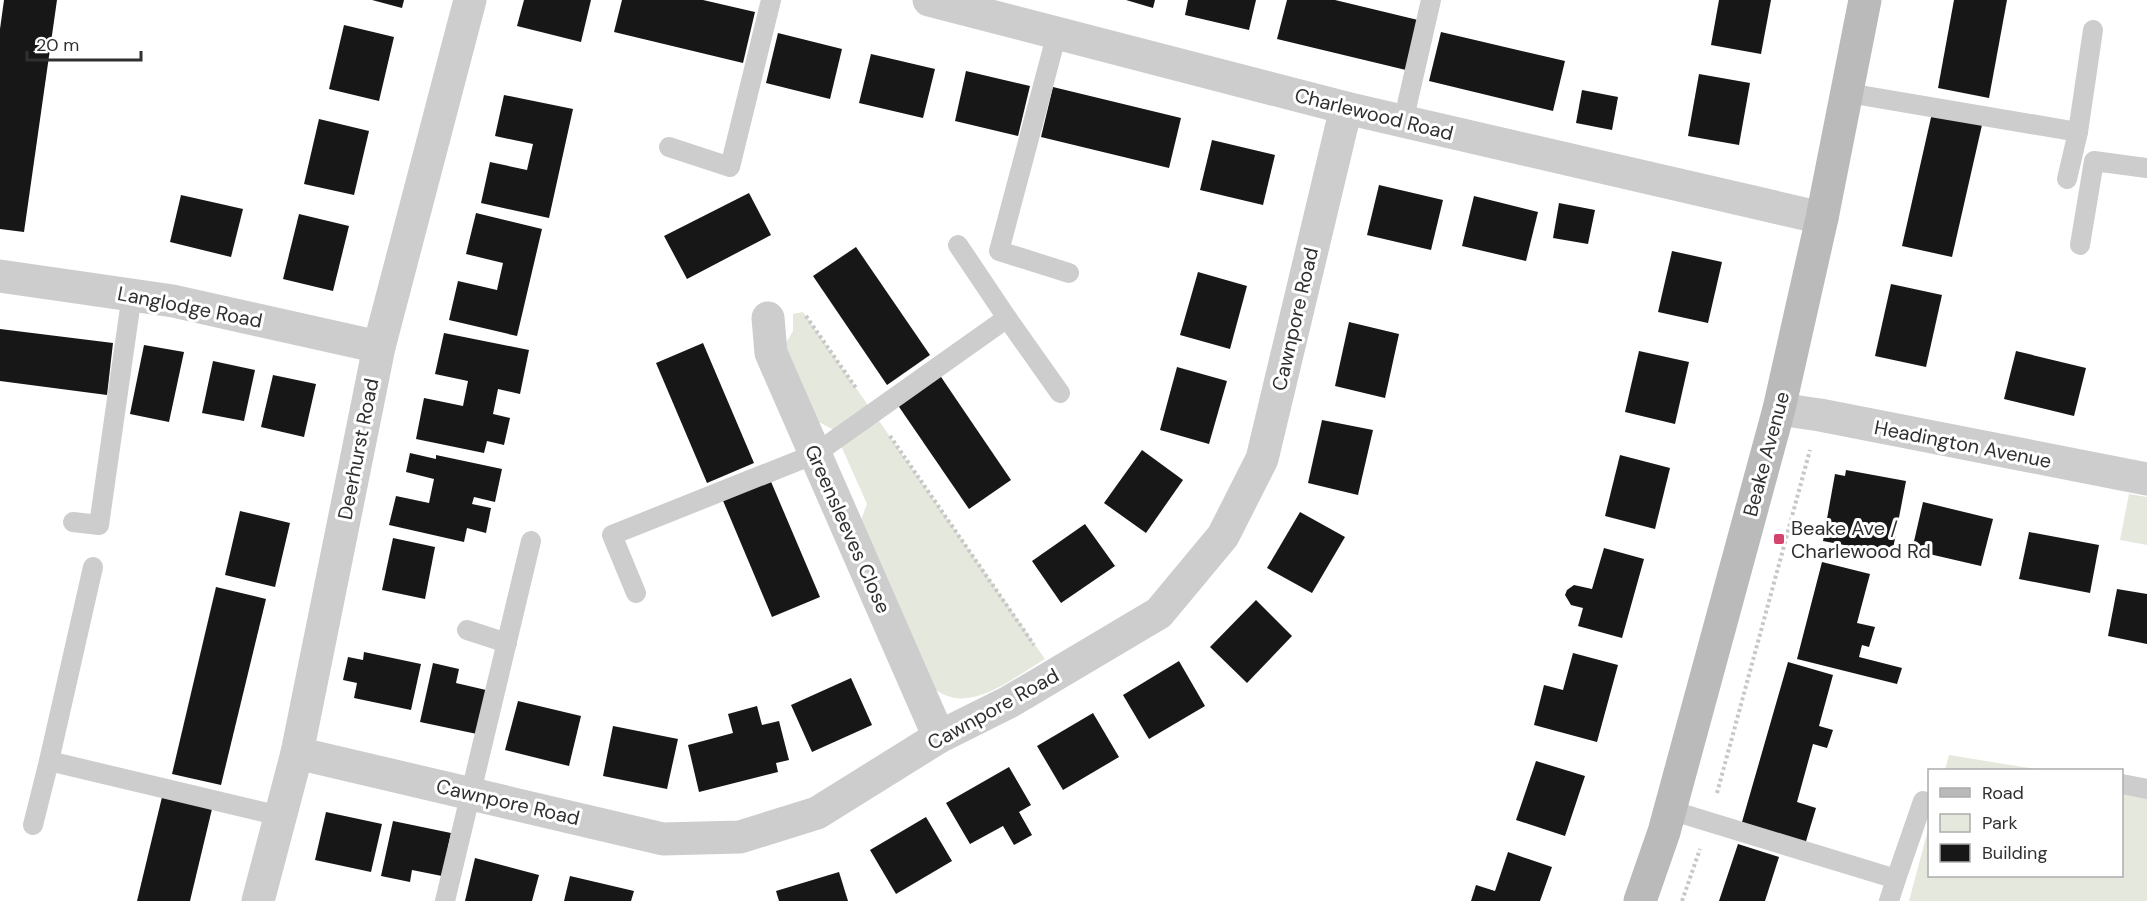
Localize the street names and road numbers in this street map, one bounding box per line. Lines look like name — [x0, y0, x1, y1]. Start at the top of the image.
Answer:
street label: Charlewood Road — [1292, 82, 1456, 146]
street label: Cawnpore Road — [1266, 245, 1324, 393]
street label: Langlodge Road — [115, 280, 265, 334]
street label: Deerhurst Road — [332, 376, 384, 522]
street label: Beake Avenue — [1737, 389, 1795, 519]
street label: Headington Avenue — [1872, 414, 2054, 474]
street label: Greensleeves Close — [799, 441, 897, 617]
street label: Cawnpore Road — [923, 662, 1063, 756]
street label: Cawnpore Road — [434, 773, 582, 831]

